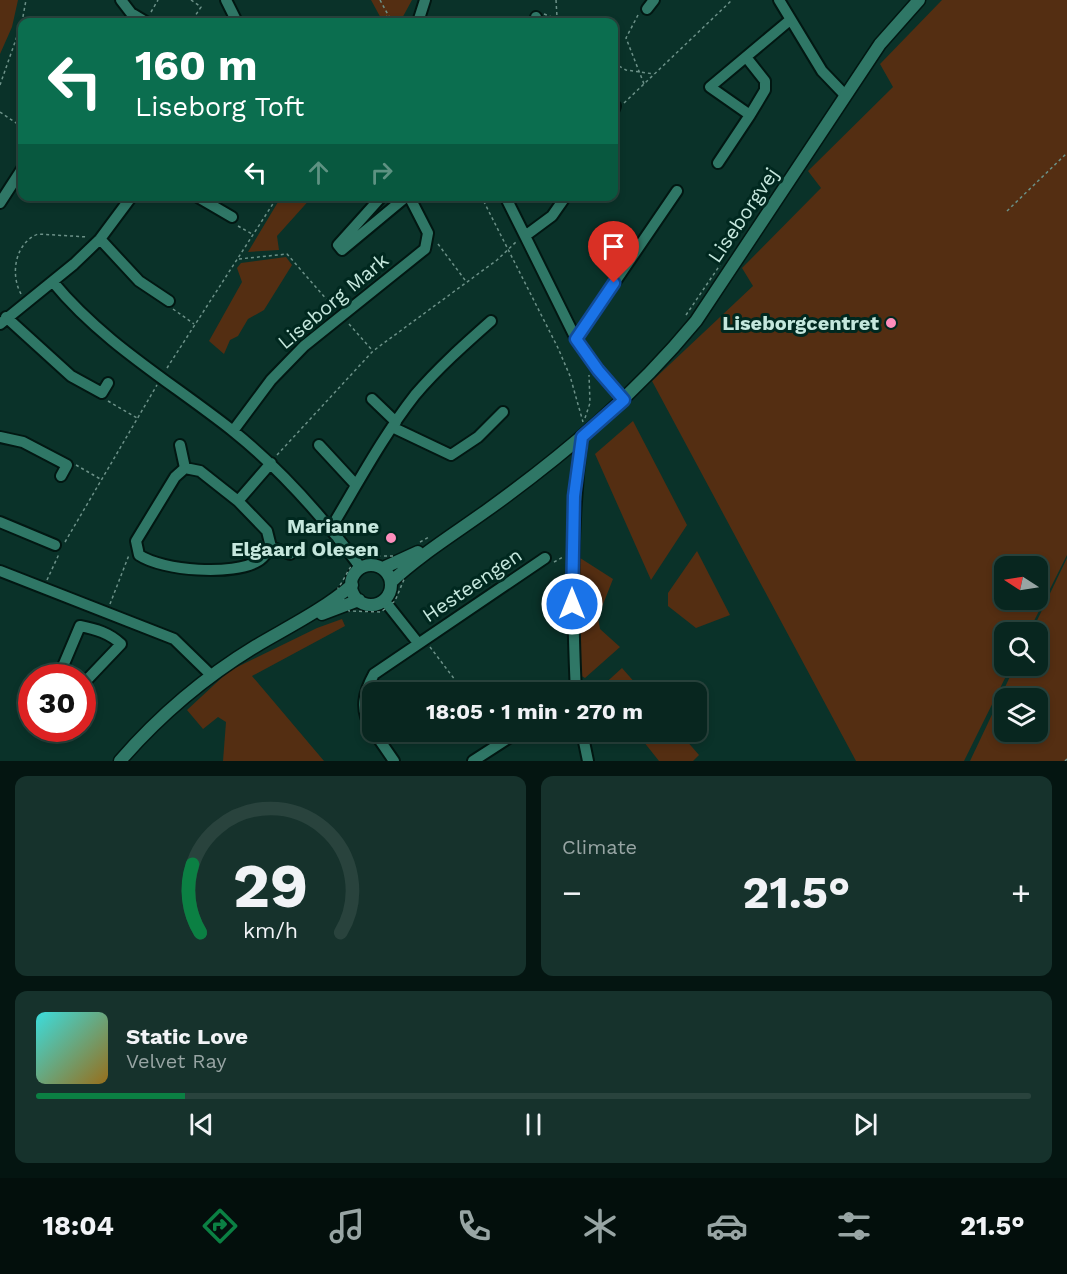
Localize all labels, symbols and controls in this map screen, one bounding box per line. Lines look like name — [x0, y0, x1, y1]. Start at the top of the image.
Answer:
text: 160 m — [135, 41, 258, 90]
icon: left — [36, 42, 114, 120]
text: Liseborg Toft — [135, 91, 304, 123]
icon: left — [239, 156, 272, 189]
icon: ahead — [302, 156, 335, 189]
icon: right — [365, 156, 398, 189]
street label: Liseborgvej — [702, 163, 784, 267]
pin — [588, 221, 639, 283]
icon: arrive — [597, 230, 630, 263]
street label: Liseborg Mark — [273, 248, 393, 354]
place label: Liseborgcentret — [722, 311, 879, 335]
marker: Liseborgcentret — [884, 316, 898, 330]
place label: Marianne Elgaard Olesen — [231, 514, 379, 561]
marker: Marianne Elgaard Olesen — [384, 531, 398, 545]
street label: Hesteengen — [418, 543, 526, 627]
north arrow — [994, 556, 1048, 610]
map controls — [994, 556, 1048, 742]
position arrow — [540, 572, 604, 636]
button: search — [994, 622, 1048, 676]
speed limit sign: 30 — [18, 664, 96, 742]
button: layers — [994, 688, 1048, 742]
text: 18:05 · 1 min · 270 m — [426, 699, 643, 724]
text: Climate — [562, 835, 637, 859]
text: 29 — [233, 849, 308, 922]
text: 21.5° — [743, 866, 850, 919]
text: − — [562, 873, 582, 912]
text: + — [1011, 873, 1031, 912]
text: km/h — [243, 918, 298, 943]
text: Static Love — [126, 1024, 248, 1049]
text: Velvet Ray — [126, 1049, 227, 1073]
icon: previous — [185, 1108, 218, 1141]
icon: pause — [517, 1108, 550, 1141]
icon: next — [849, 1108, 882, 1141]
icon: directions — [199, 1205, 241, 1247]
icon: music — [326, 1205, 368, 1247]
icon: phone — [453, 1205, 495, 1247]
icon: climate — [579, 1205, 621, 1247]
icon: car — [706, 1205, 748, 1247]
icon: filters — [833, 1205, 875, 1247]
text: 18:04 — [42, 1210, 114, 1242]
text: 21.5° — [960, 1210, 1025, 1242]

